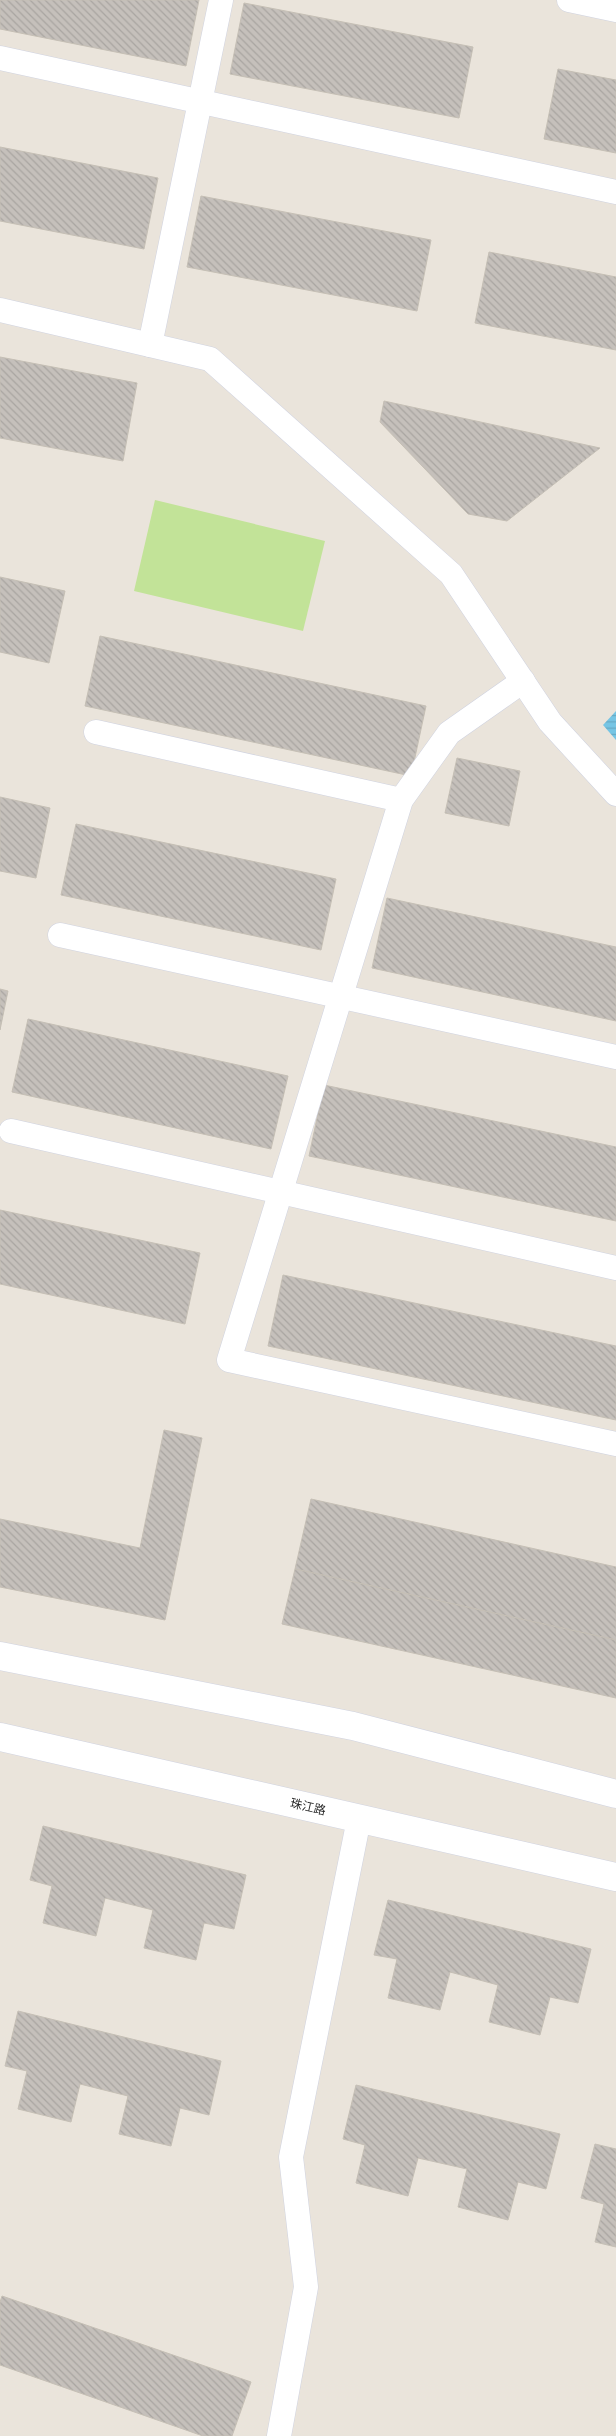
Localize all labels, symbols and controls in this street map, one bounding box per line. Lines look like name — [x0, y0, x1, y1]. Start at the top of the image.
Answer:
street label: 珠江路 — [289, 1795, 327, 1818]

